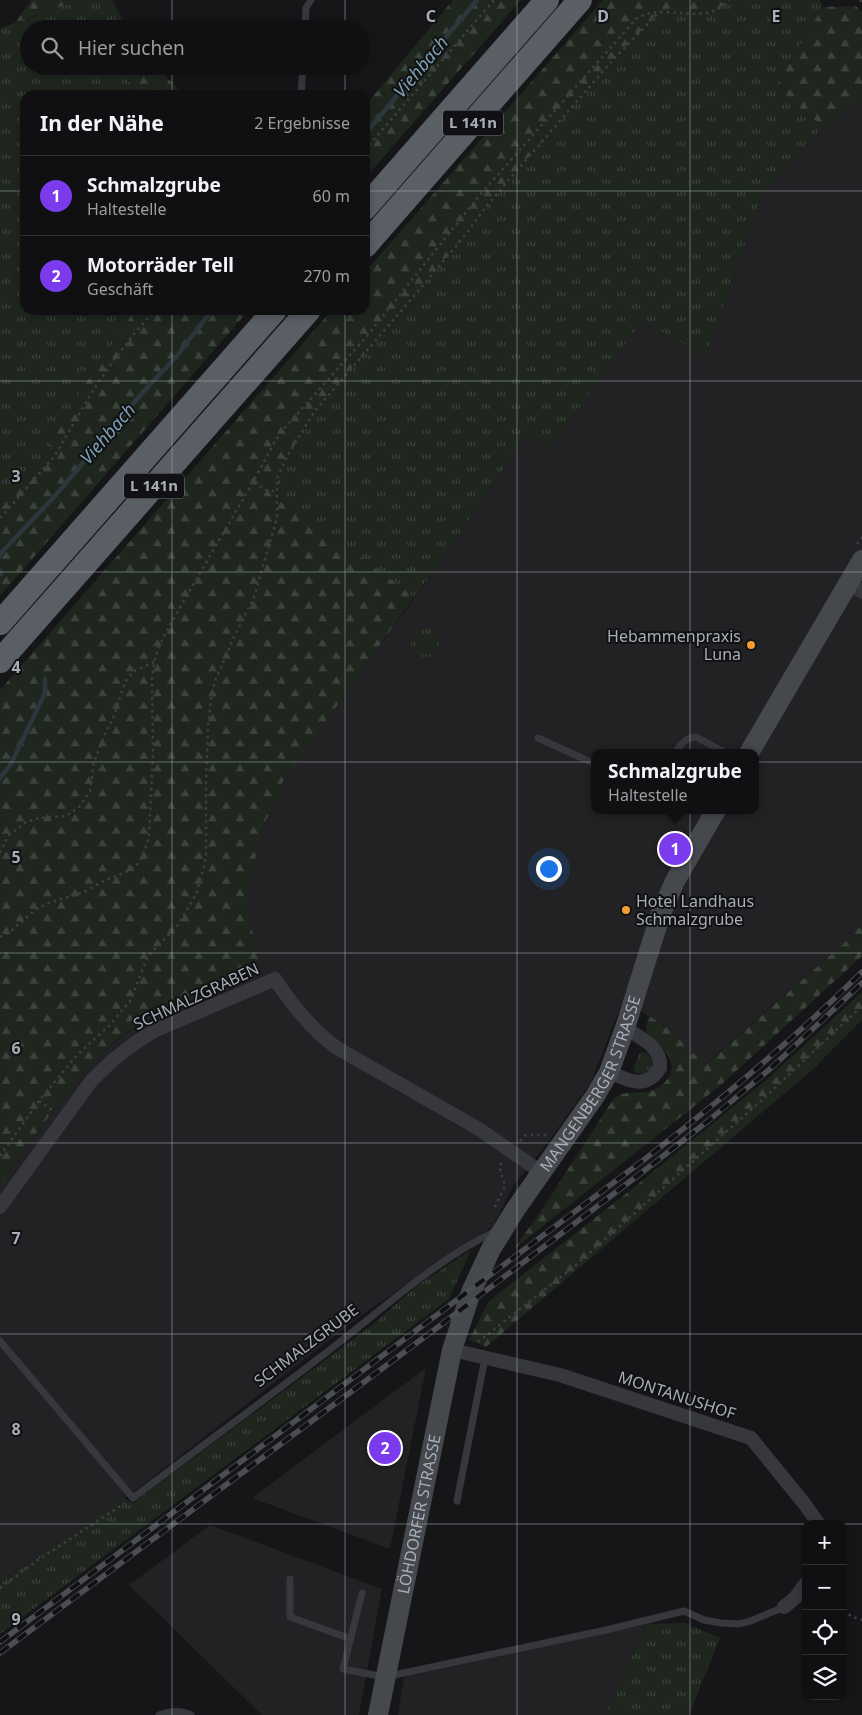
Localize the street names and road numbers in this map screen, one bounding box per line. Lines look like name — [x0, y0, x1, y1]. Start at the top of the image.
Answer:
road number: L 141n — [443, 110, 503, 136]
road number: L 141n — [124, 474, 184, 498]
street label: SCHMALZGRABEN — [130, 957, 262, 1035]
street label: MANGENBERGER STRASSE — [534, 993, 645, 1176]
street label: SCHMALZGRUBE — [249, 1298, 363, 1392]
street label: MONTANUSHOF — [615, 1366, 739, 1424]
street label: LÖHDORFER STRASSE — [392, 1432, 446, 1596]

